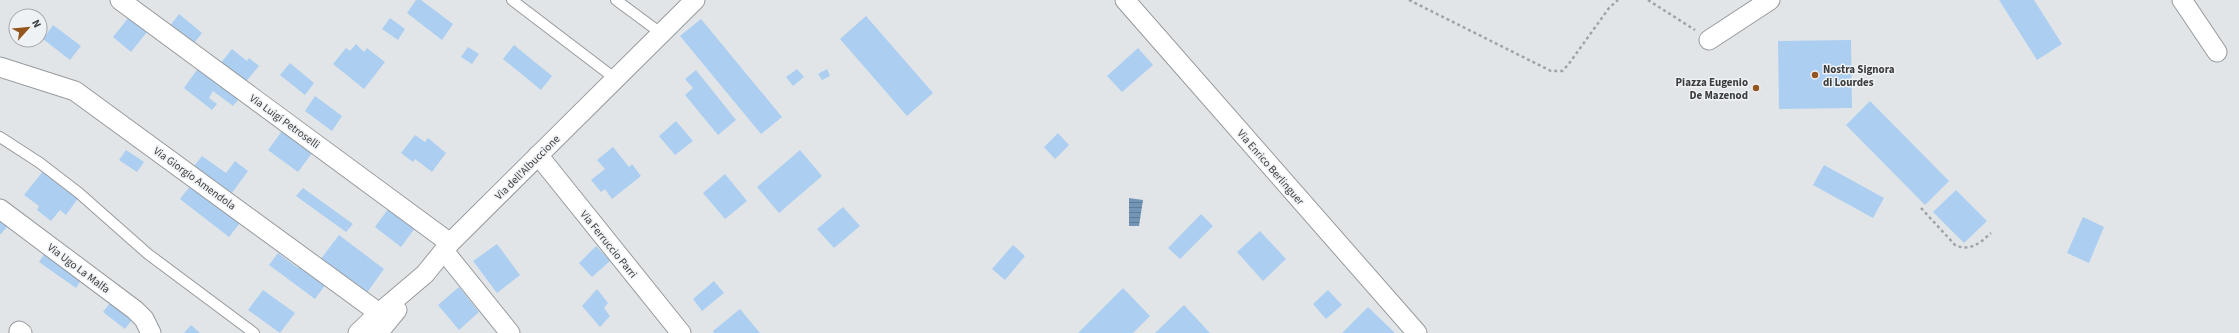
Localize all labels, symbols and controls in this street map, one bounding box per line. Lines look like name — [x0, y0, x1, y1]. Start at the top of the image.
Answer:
north arrow — [8, 8, 48, 48]
text: N — [28, 17, 45, 30]
place label: Nostra Signora di Lourdes — [1823, 62, 1895, 90]
marker: Nostra Signora di Lourdes — [1810, 70, 1820, 80]
place label: Piazza Eugenio De Mazenod — [1676, 75, 1748, 103]
marker: Piazza Eugenio De Mazenod — [1751, 83, 1761, 93]
street label: Via Luigi Petroselli — [247, 91, 323, 152]
street label: Via Enrico Berlinguer — [1234, 126, 1308, 208]
street label: Via dell'Albuccione — [492, 131, 564, 203]
street label: Via Giorgio Amendola — [150, 143, 239, 213]
street label: Via Ferruccio Parri — [577, 207, 640, 281]
street label: Via Ugo La Malfa — [44, 240, 113, 297]

